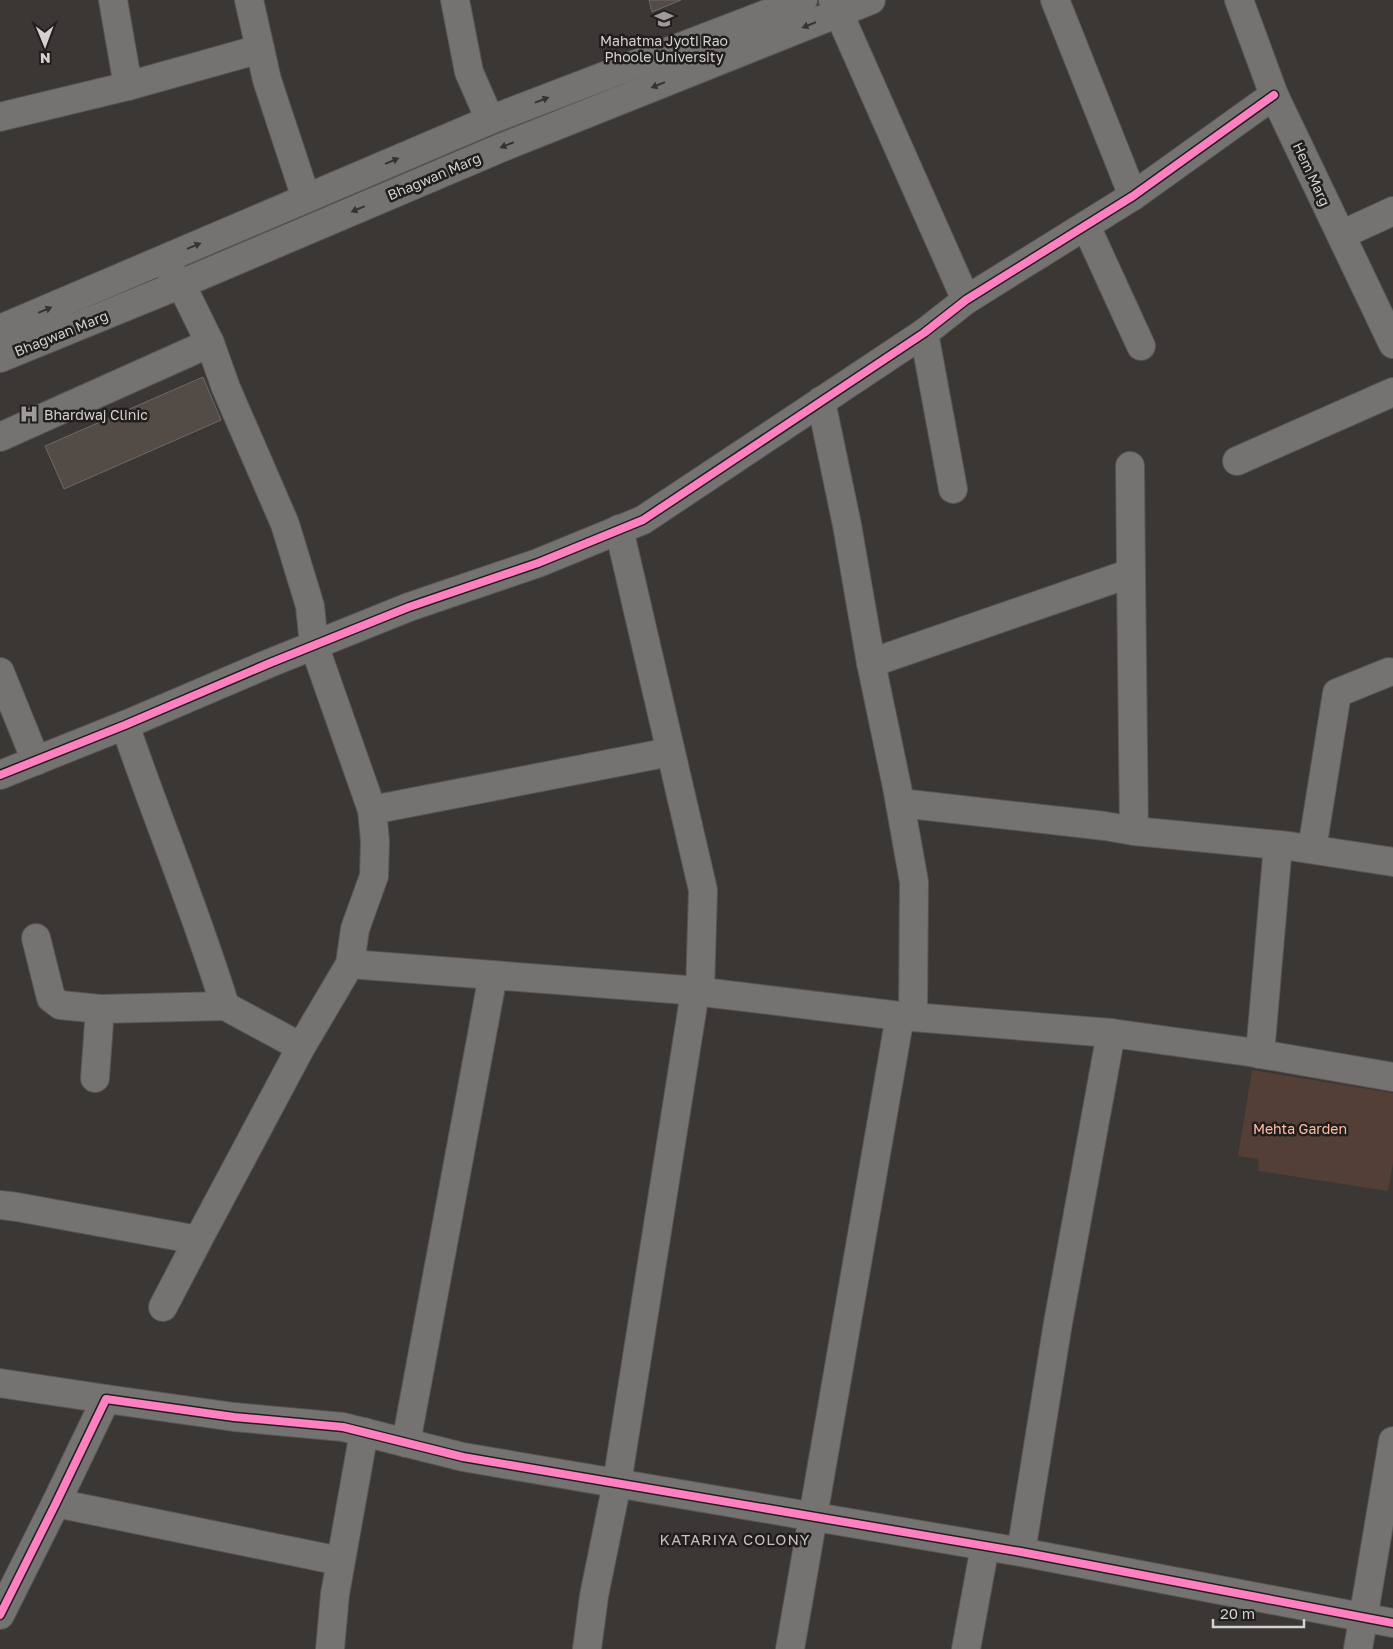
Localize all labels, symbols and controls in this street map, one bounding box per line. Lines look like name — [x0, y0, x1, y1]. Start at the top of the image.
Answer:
school or university icon: Mahatma Jyoti Rao Phoole University — [653, 8, 675, 30]
north arrow — [20, 20, 70, 70]
one-way arrow — [802, 21, 816, 29]
place label: Mahatma Jyoti Rao Phoole University — [600, 32, 728, 65]
text: N — [40, 50, 51, 67]
one-way arrow — [650, 81, 665, 89]
one-way arrow — [535, 96, 550, 104]
street label: Hem Marg — [1290, 139, 1334, 209]
one-way arrow — [499, 141, 514, 149]
street label: Bhagwan Marg — [385, 149, 483, 203]
one-way arrow — [385, 157, 399, 165]
one-way arrow — [351, 205, 365, 213]
one-way arrow — [187, 241, 201, 249]
one-way arrow — [38, 305, 52, 313]
street label: Bhagwan Marg — [12, 306, 110, 360]
hospital icon: Bhardwaj Clinic — [18, 403, 40, 425]
place label: Bhardwaj Clinic — [44, 406, 148, 423]
park label: Mehta Garden — [1253, 1120, 1347, 1137]
district label: KATARIYA COLONY — [660, 1530, 810, 1548]
scale bar — [1213, 1596, 1304, 1628]
text: 20 m — [1220, 1604, 1255, 1622]

